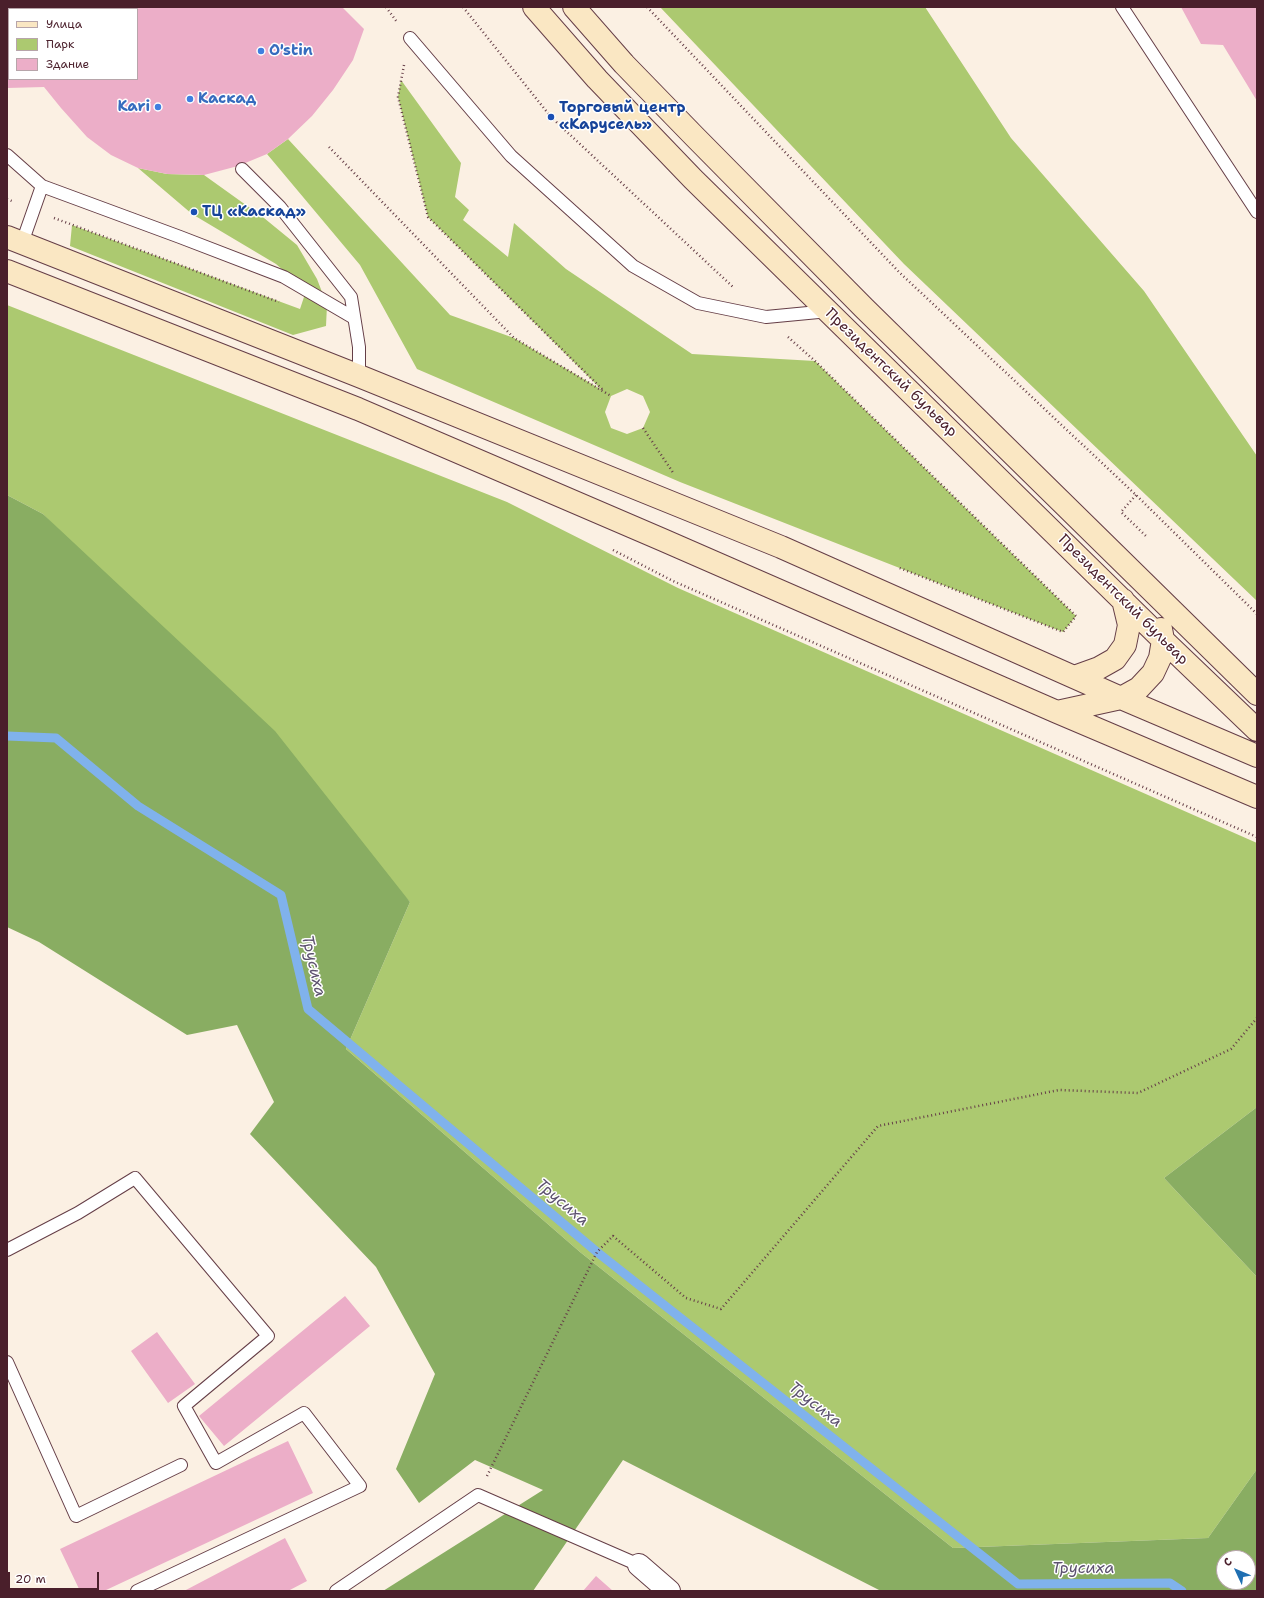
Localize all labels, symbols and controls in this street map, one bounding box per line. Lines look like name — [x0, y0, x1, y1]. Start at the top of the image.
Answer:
legend — [8, 8, 138, 80]
text: Улица — [46, 16, 82, 32]
text: Парк — [46, 36, 74, 52]
place label: O'stin — [269, 42, 313, 60]
marker: O'stin — [256, 46, 266, 56]
text: Здание — [46, 56, 89, 72]
place label: Каскад — [198, 90, 256, 108]
marker: Каскад — [185, 94, 195, 104]
place label: Kari — [117, 98, 150, 116]
place label: Торговый центр «Карусель» — [559, 99, 685, 134]
marker: Kari — [153, 102, 163, 112]
marker: Торговый центр «Карусель» — [546, 112, 556, 122]
place label: ТЦ «Каскад» — [202, 203, 306, 221]
marker: ТЦ «Каскад» — [189, 207, 199, 217]
street label: Президентский бульвар — [821, 305, 961, 441]
street label: Президентский бульвар — [1054, 531, 1192, 669]
water label: Трусиха — [297, 933, 329, 999]
water label: Трусиха — [532, 1175, 592, 1231]
water label: Трусиха — [784, 1378, 846, 1432]
north arrow — [1216, 1550, 1256, 1590]
text: С — [1220, 1554, 1235, 1570]
water label: Трусиха — [1052, 1559, 1114, 1579]
scale bar — [10, 1564, 101, 1590]
text: 20 m — [15, 1571, 46, 1587]

